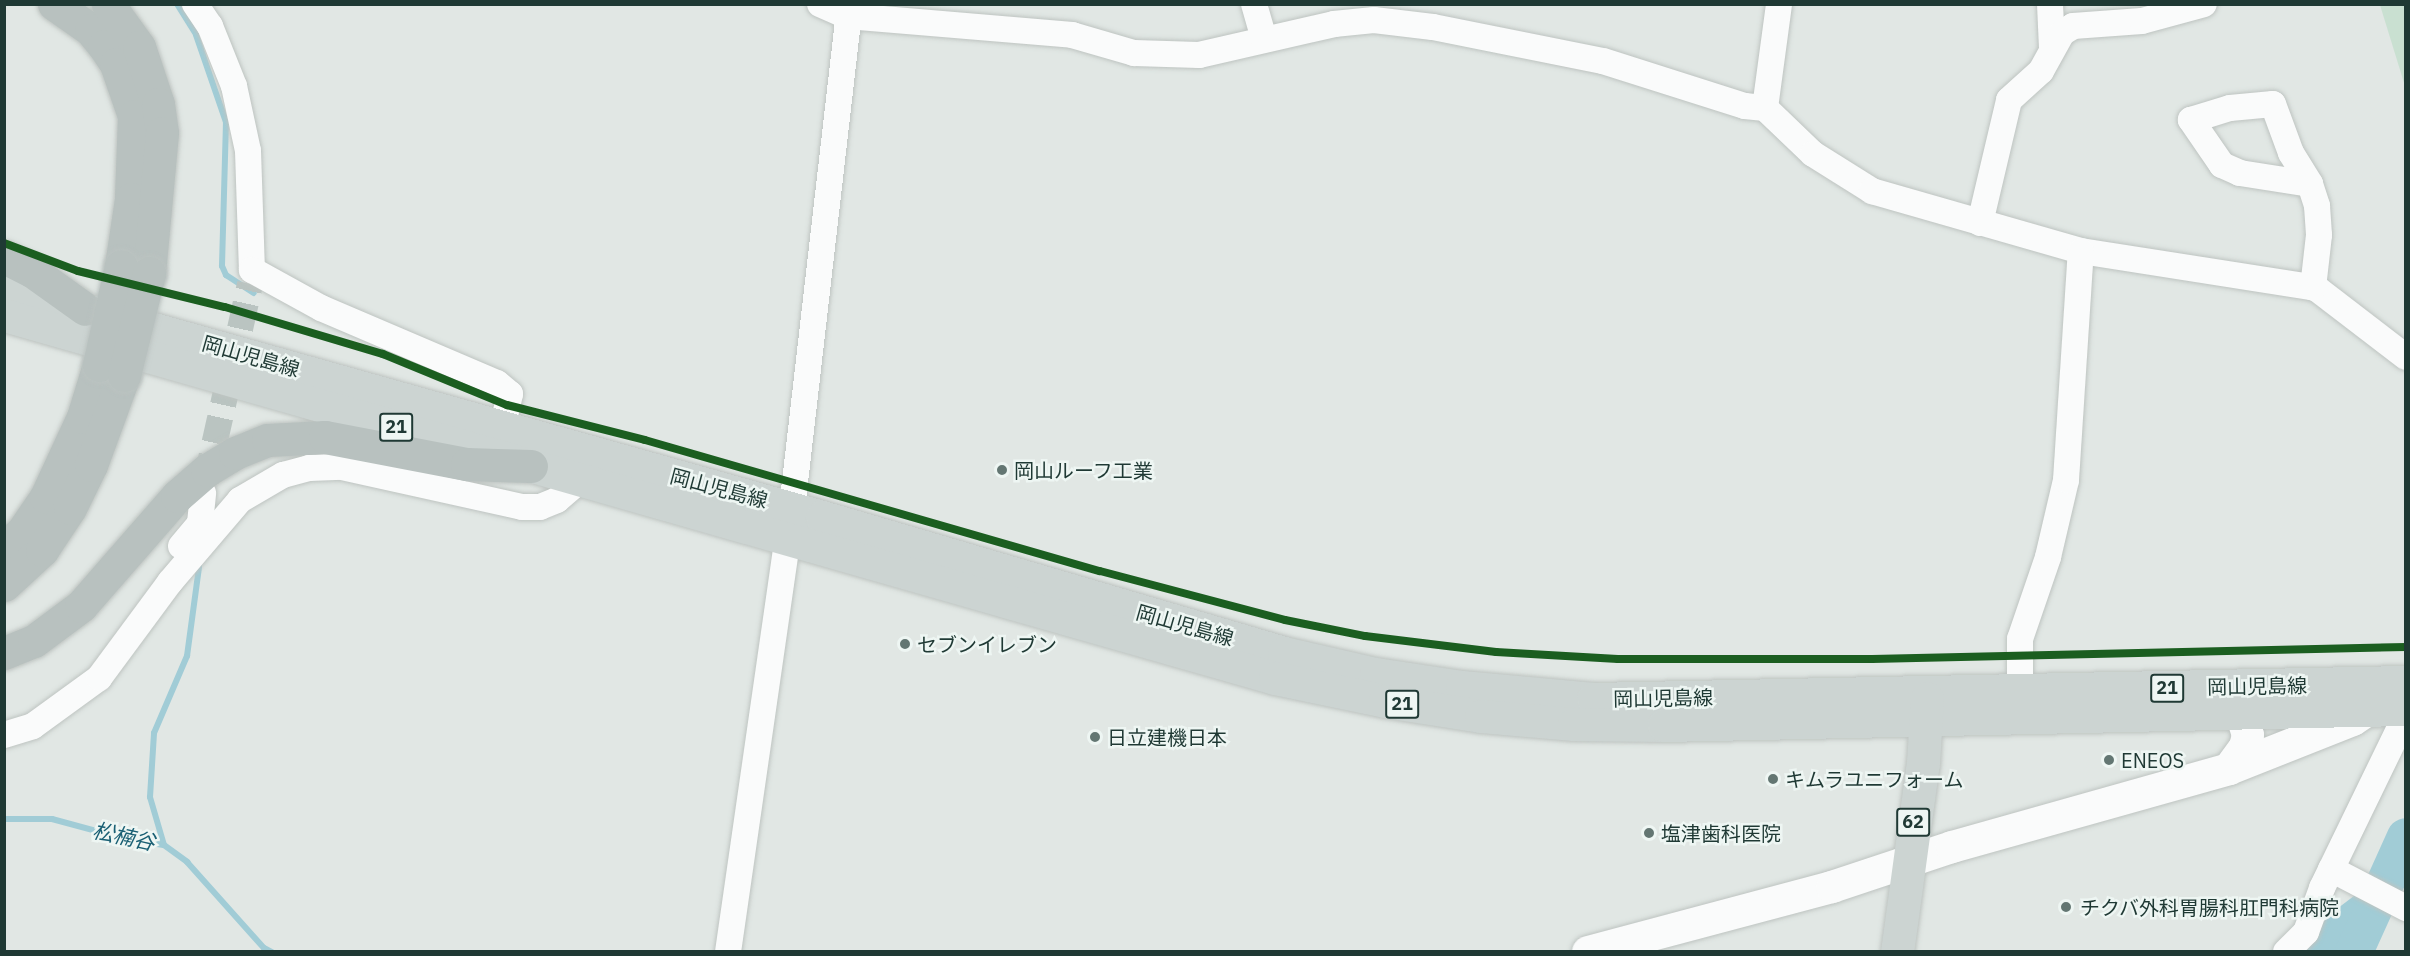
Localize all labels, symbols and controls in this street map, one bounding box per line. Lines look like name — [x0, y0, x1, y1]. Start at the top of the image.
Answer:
street label: 岡山児島線 — [200, 331, 302, 381]
road number: 21 — [378, 412, 414, 442]
place label: 岡山ルーフ工業 — [1014, 458, 1154, 482]
street label: 岡山児島線 — [668, 463, 770, 513]
marker: 岡山ルーフ工業 — [995, 463, 1009, 477]
street label: 岡山児島線 — [1134, 600, 1236, 650]
place label: セブンイレブン — [917, 632, 1057, 656]
marker: セブンイレブン — [898, 637, 912, 651]
road number: 21 — [2149, 673, 2185, 703]
street label: 岡山児島線 — [2207, 673, 2307, 699]
street label: 岡山児島線 — [1613, 685, 1713, 711]
road number: 21 — [1384, 689, 1420, 719]
place label: 日立建機日本 — [1107, 725, 1227, 749]
marker: 日立建機日本 — [1088, 730, 1102, 744]
place label: ENEOS — [2121, 748, 2184, 772]
marker: ENEOS — [2102, 753, 2116, 767]
place label: キムラユニフォーム — [1785, 767, 1965, 791]
marker: キムラユニフォーム — [1766, 772, 1780, 786]
road number: 62 — [1895, 807, 1931, 837]
water label: 松楠谷 — [91, 817, 157, 855]
place label: 塩津歯科医院 — [1661, 821, 1781, 845]
marker: 塩津歯科医院 — [1642, 826, 1656, 840]
place label: チクバ外科胃腸科肛門科病院 — [2080, 895, 2340, 919]
marker: チクバ外科胃腸科肛門科病院 — [2057, 898, 2075, 916]

